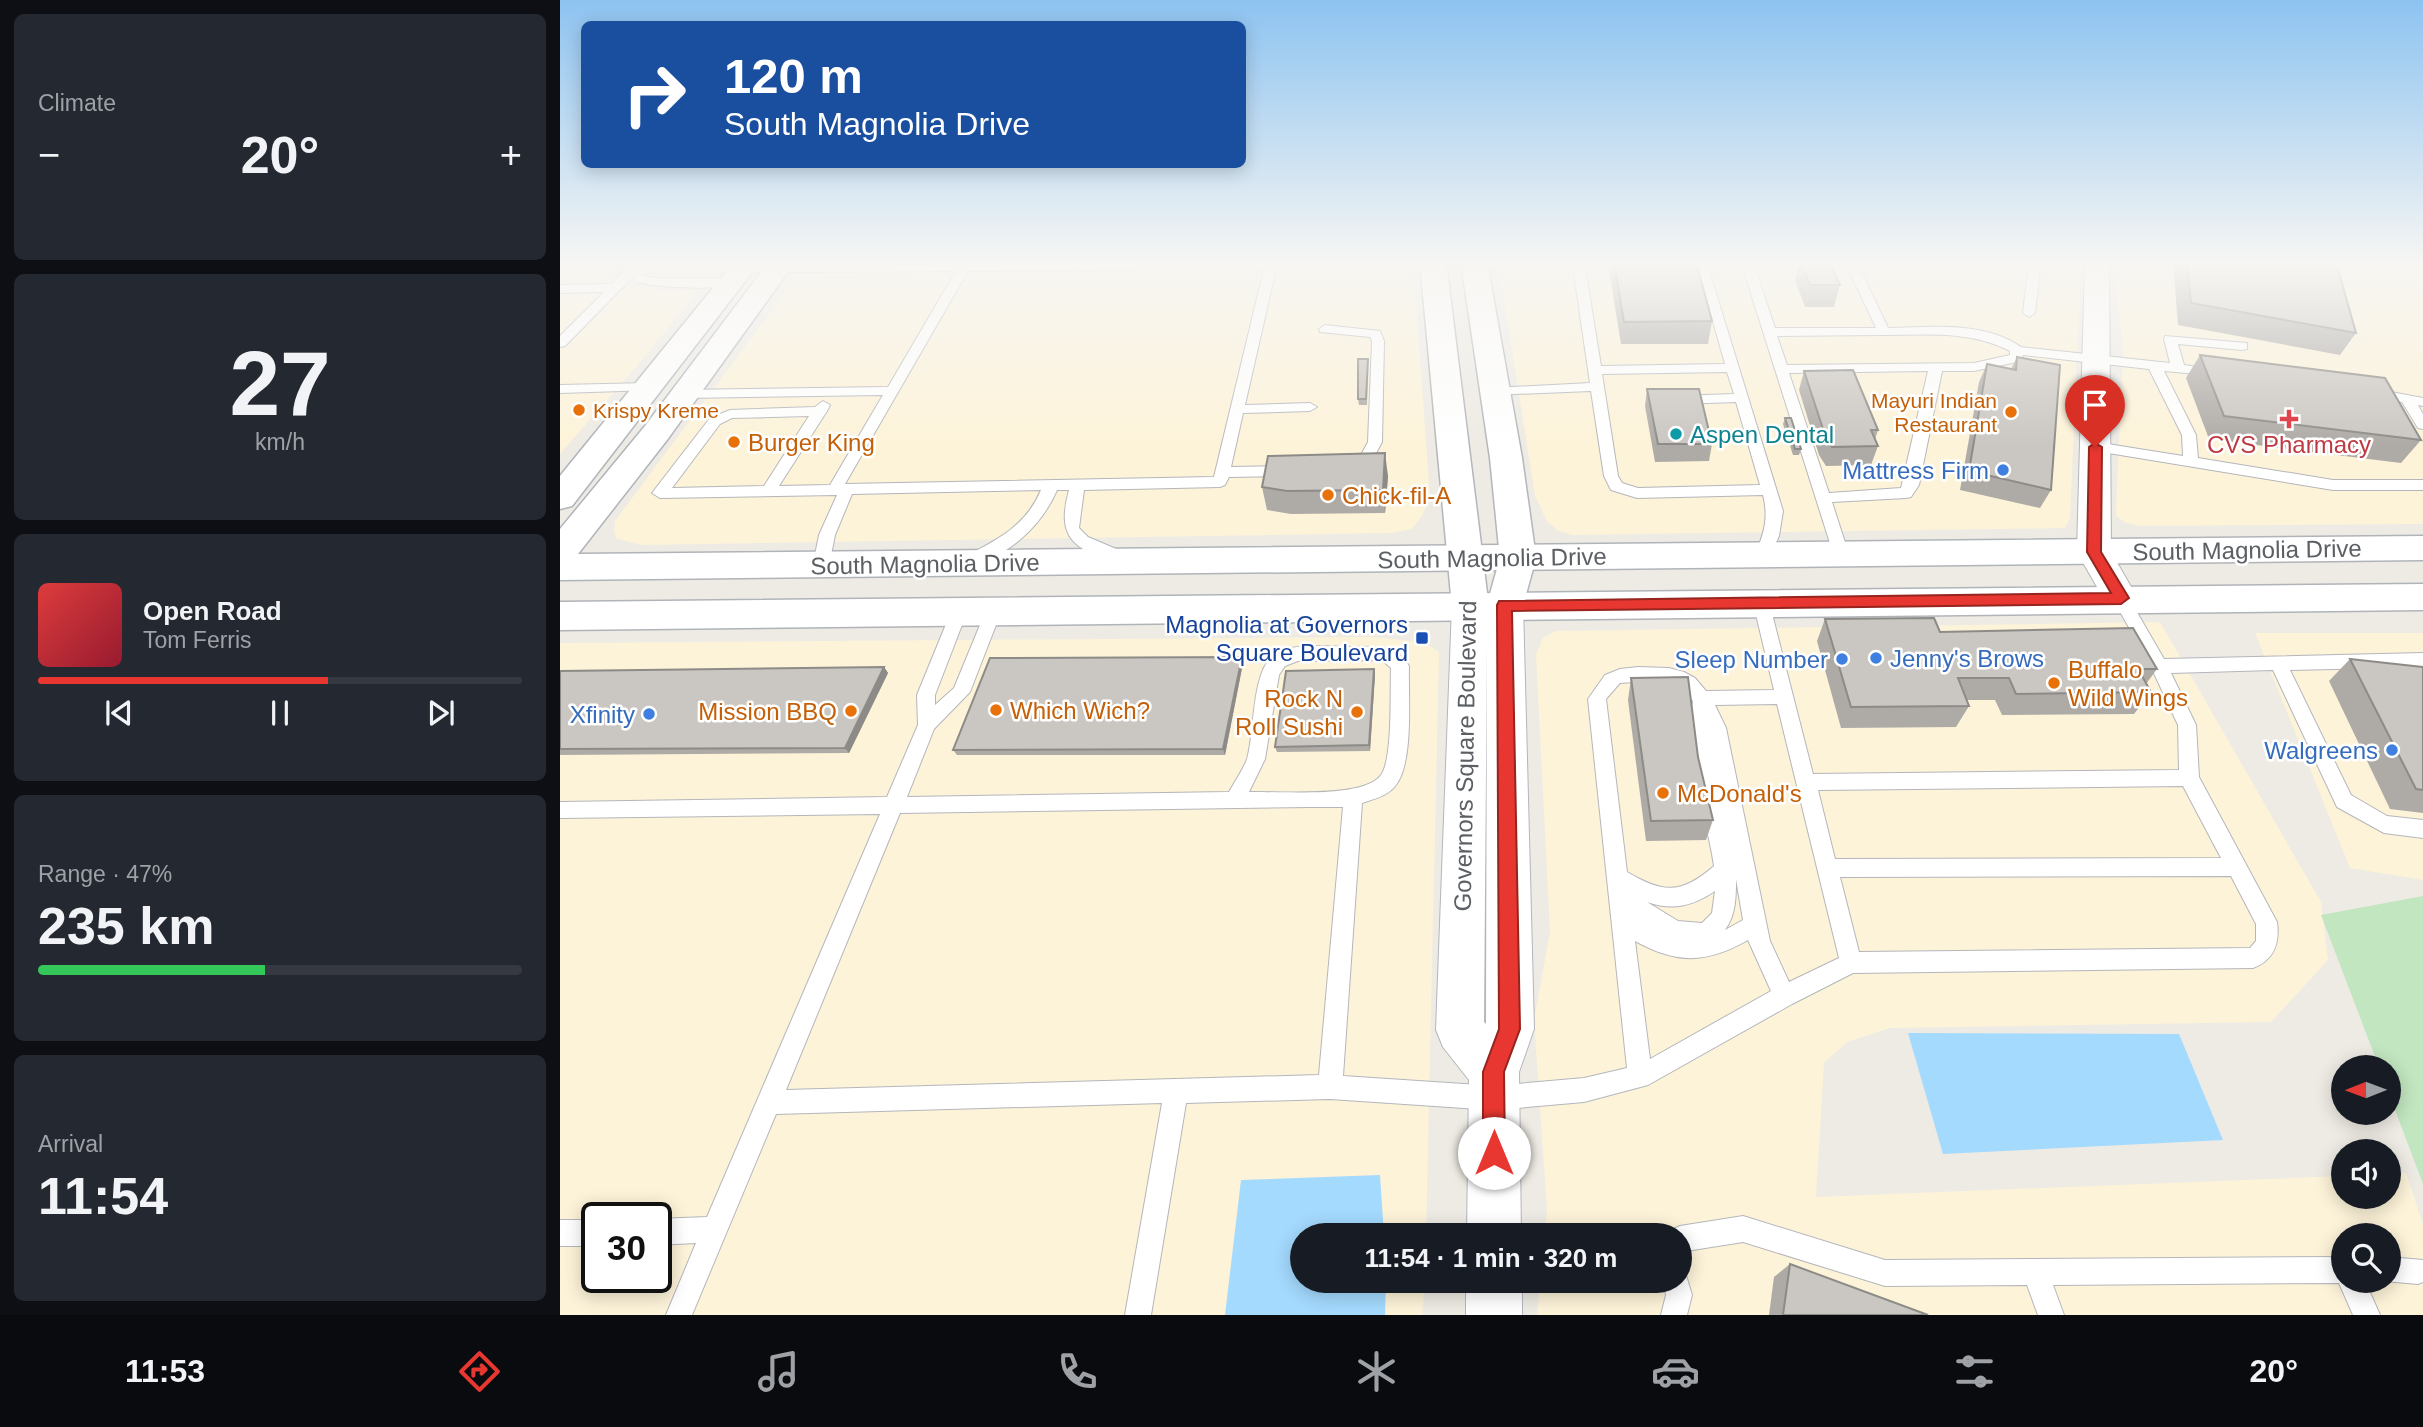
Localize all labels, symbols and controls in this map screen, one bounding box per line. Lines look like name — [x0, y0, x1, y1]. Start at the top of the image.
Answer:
icon: right — [609, 49, 700, 140]
text: 120 m — [724, 49, 863, 103]
text: Climate — [38, 90, 116, 116]
text: South Magnolia Drive — [724, 106, 1030, 142]
text: 20° — [241, 126, 319, 184]
text: − — [38, 134, 60, 176]
text: + — [500, 134, 522, 176]
text: 27 — [229, 333, 331, 434]
pin — [2065, 375, 2125, 447]
icon: arrive — [2076, 386, 2114, 424]
place label: Mayuri Indian Restaurant — [1871, 389, 1997, 436]
place label: Krispy Kreme — [593, 399, 719, 422]
marker: Krispy Kreme — [571, 402, 587, 418]
marker: Mayuri Indian Restaurant — [2003, 404, 2019, 420]
marker: CVS Pharmacy — [2281, 411, 2297, 427]
place label: Aspen Dental — [1690, 421, 1834, 448]
marker: Aspen Dental — [1668, 426, 1684, 442]
text: km/h — [255, 429, 305, 455]
place label: Burger King — [748, 429, 875, 456]
place label: CVS Pharmacy — [2207, 431, 2371, 458]
marker: Burger King — [726, 434, 742, 450]
place label: Mattress Firm — [1842, 457, 1989, 484]
marker: Mattress Firm — [1995, 462, 2011, 478]
place label: Chick-fil-A — [1342, 482, 1451, 509]
marker: Chick-fil-A — [1320, 487, 1336, 503]
street label: South Magnolia Drive — [2132, 534, 2362, 566]
street label: South Magnolia Drive — [1377, 542, 1607, 574]
street label: South Magnolia Drive — [810, 548, 1040, 580]
text: Open Road — [143, 596, 282, 626]
street label: Governors Square Boulevard — [1449, 600, 1481, 912]
place label: Magnolia at Governors Square Boulevard — [1165, 611, 1408, 666]
text: Tom Ferris — [143, 627, 252, 653]
marker: Magnolia at Governors Square Boulevard — [1414, 630, 1430, 646]
place label: Jenny's Brows — [1890, 645, 2044, 672]
place label: Sleep Number — [1675, 646, 1828, 673]
marker: Jenny's Brows — [1868, 650, 1884, 666]
marker: Sleep Number — [1834, 651, 1850, 667]
place label: Buffalo Wild Wings — [2068, 656, 2188, 711]
marker: Buffalo Wild Wings — [2046, 675, 2062, 691]
place label: Rock N Roll Sushi — [1235, 685, 1343, 740]
icon: previous — [100, 694, 138, 732]
icon: pause — [261, 694, 299, 732]
icon: next — [422, 694, 460, 732]
place label: Which Wich? — [1010, 697, 1150, 724]
place label: Mission BBQ — [698, 698, 837, 725]
place label: Xfinity — [570, 701, 635, 728]
marker: Which Wich? — [988, 702, 1004, 718]
marker: Mission BBQ — [843, 703, 859, 719]
marker: Rock N Roll Sushi — [1349, 704, 1365, 720]
marker: Xfinity — [641, 706, 657, 722]
place label: Walgreens — [2264, 737, 2378, 764]
marker: Walgreens — [2384, 742, 2400, 758]
place label: McDonald's — [1677, 780, 1802, 807]
marker: McDonald's — [1655, 785, 1671, 801]
text: Range · 47% — [38, 861, 172, 887]
text: 235 km — [38, 897, 214, 955]
north arrow — [2331, 1055, 2401, 1125]
map controls — [2331, 1055, 2401, 1293]
position arrow — [1457, 1116, 1531, 1190]
text: Arrival — [38, 1131, 103, 1157]
button: sound — [2331, 1139, 2401, 1209]
text: 11:54 — [38, 1167, 168, 1225]
speed limit sign: 30 — [581, 1202, 672, 1293]
button: search — [2331, 1223, 2401, 1293]
text: 11:54 · 1 min · 320 m — [1365, 1243, 1617, 1273]
icon: directions — [455, 1347, 504, 1396]
icon: music — [754, 1347, 803, 1396]
icon: phone — [1053, 1347, 1102, 1396]
icon: climate — [1352, 1347, 1401, 1396]
icon: car — [1651, 1347, 1700, 1396]
icon: filters — [1950, 1347, 1999, 1396]
text: 11:53 — [125, 1353, 205, 1389]
text: 20° — [2250, 1353, 2298, 1389]

